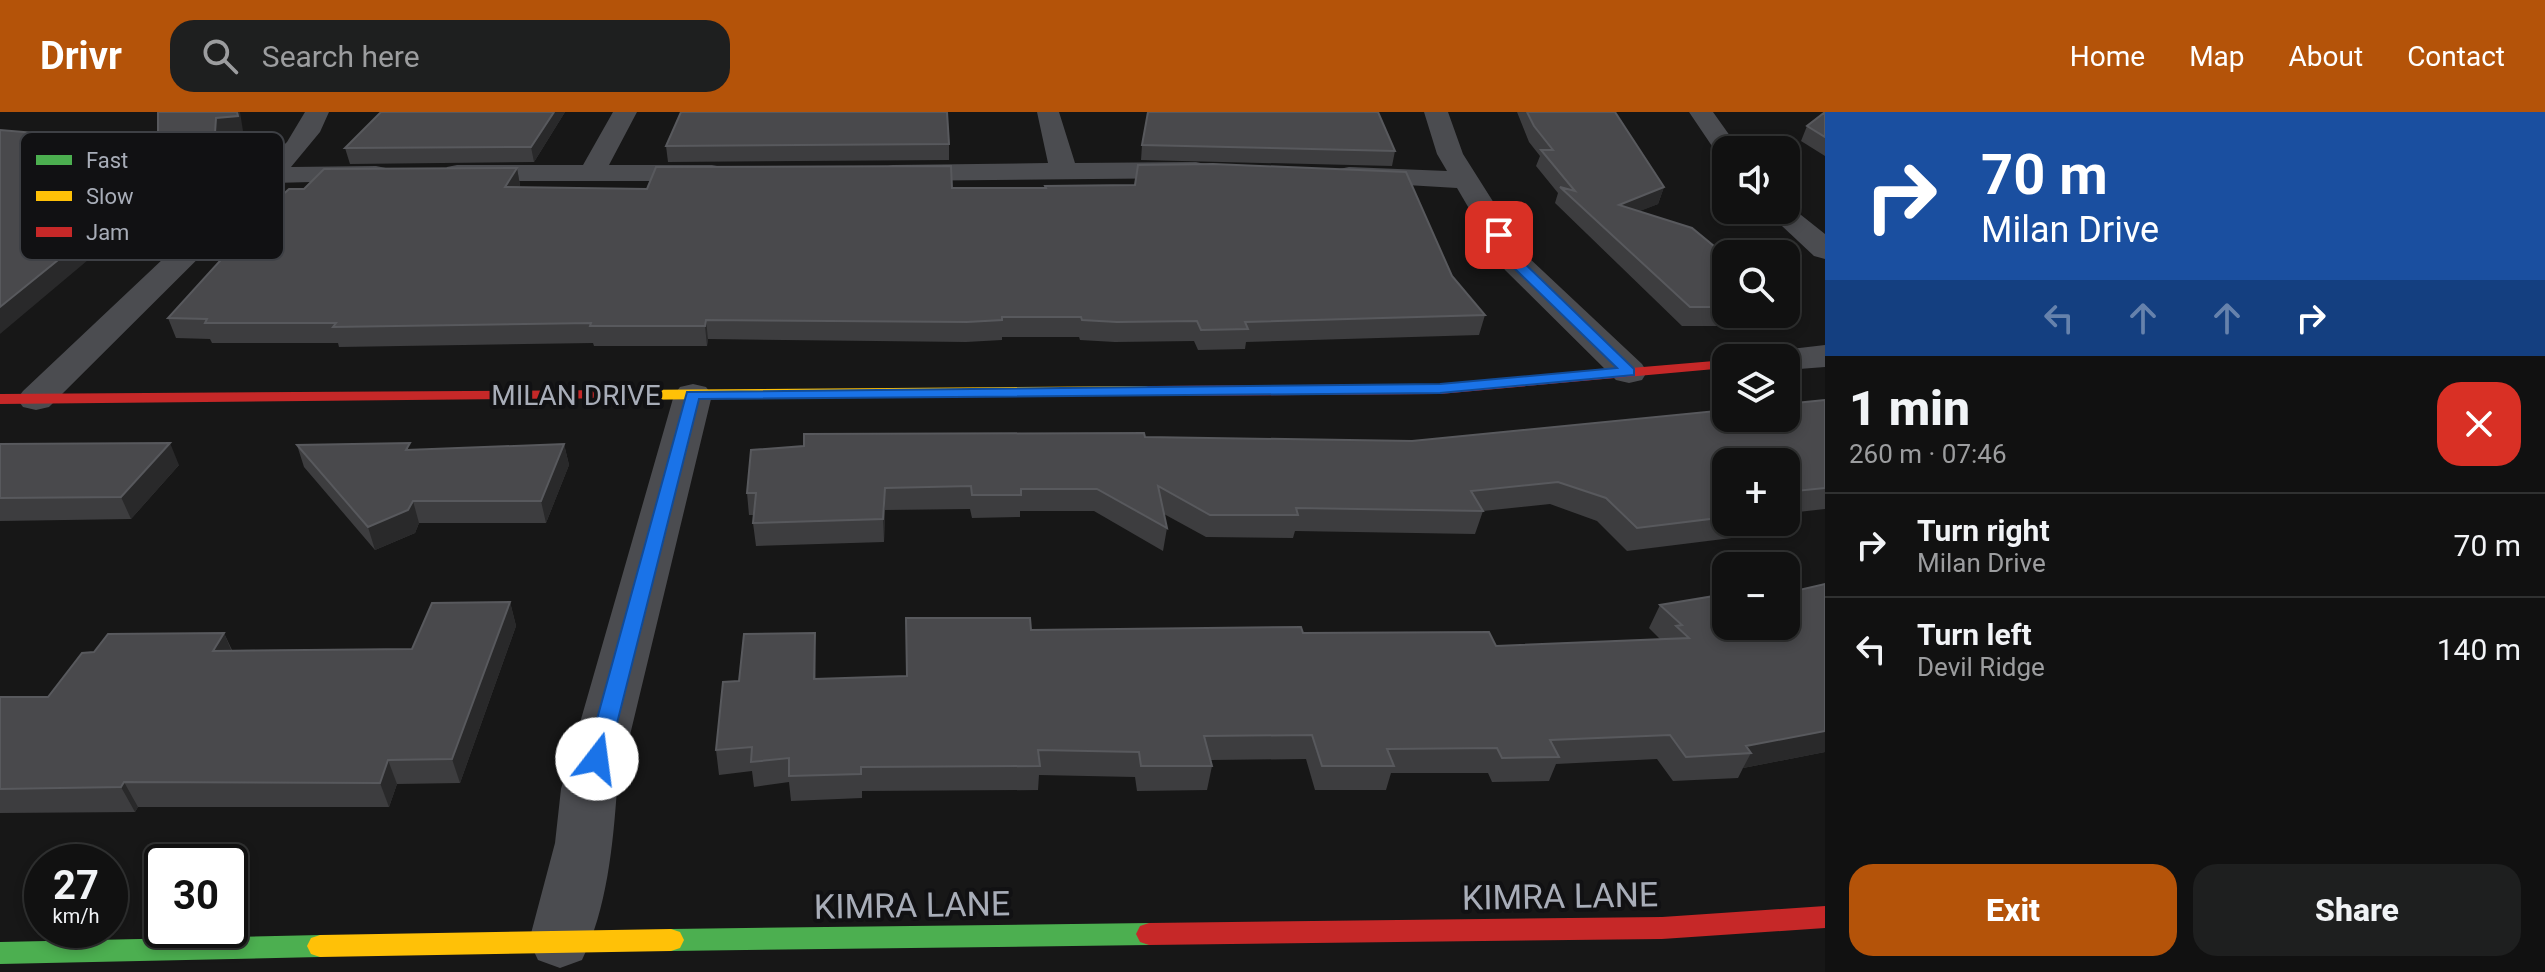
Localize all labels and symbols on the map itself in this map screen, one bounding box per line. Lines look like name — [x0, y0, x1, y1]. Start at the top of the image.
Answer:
legend — [20, 132, 284, 260]
text: Fast — [86, 148, 128, 173]
text: Slow — [86, 184, 134, 209]
pin — [1465, 201, 1533, 269]
text: Jam — [86, 220, 129, 245]
street label: MILAN DRIVE — [491, 379, 661, 412]
position arrow — [555, 717, 639, 801]
speed limit sign: 30 — [144, 844, 248, 948]
street label: KIMRA LANE — [1462, 874, 1658, 918]
street label: KIMRA LANE — [814, 883, 1010, 927]

